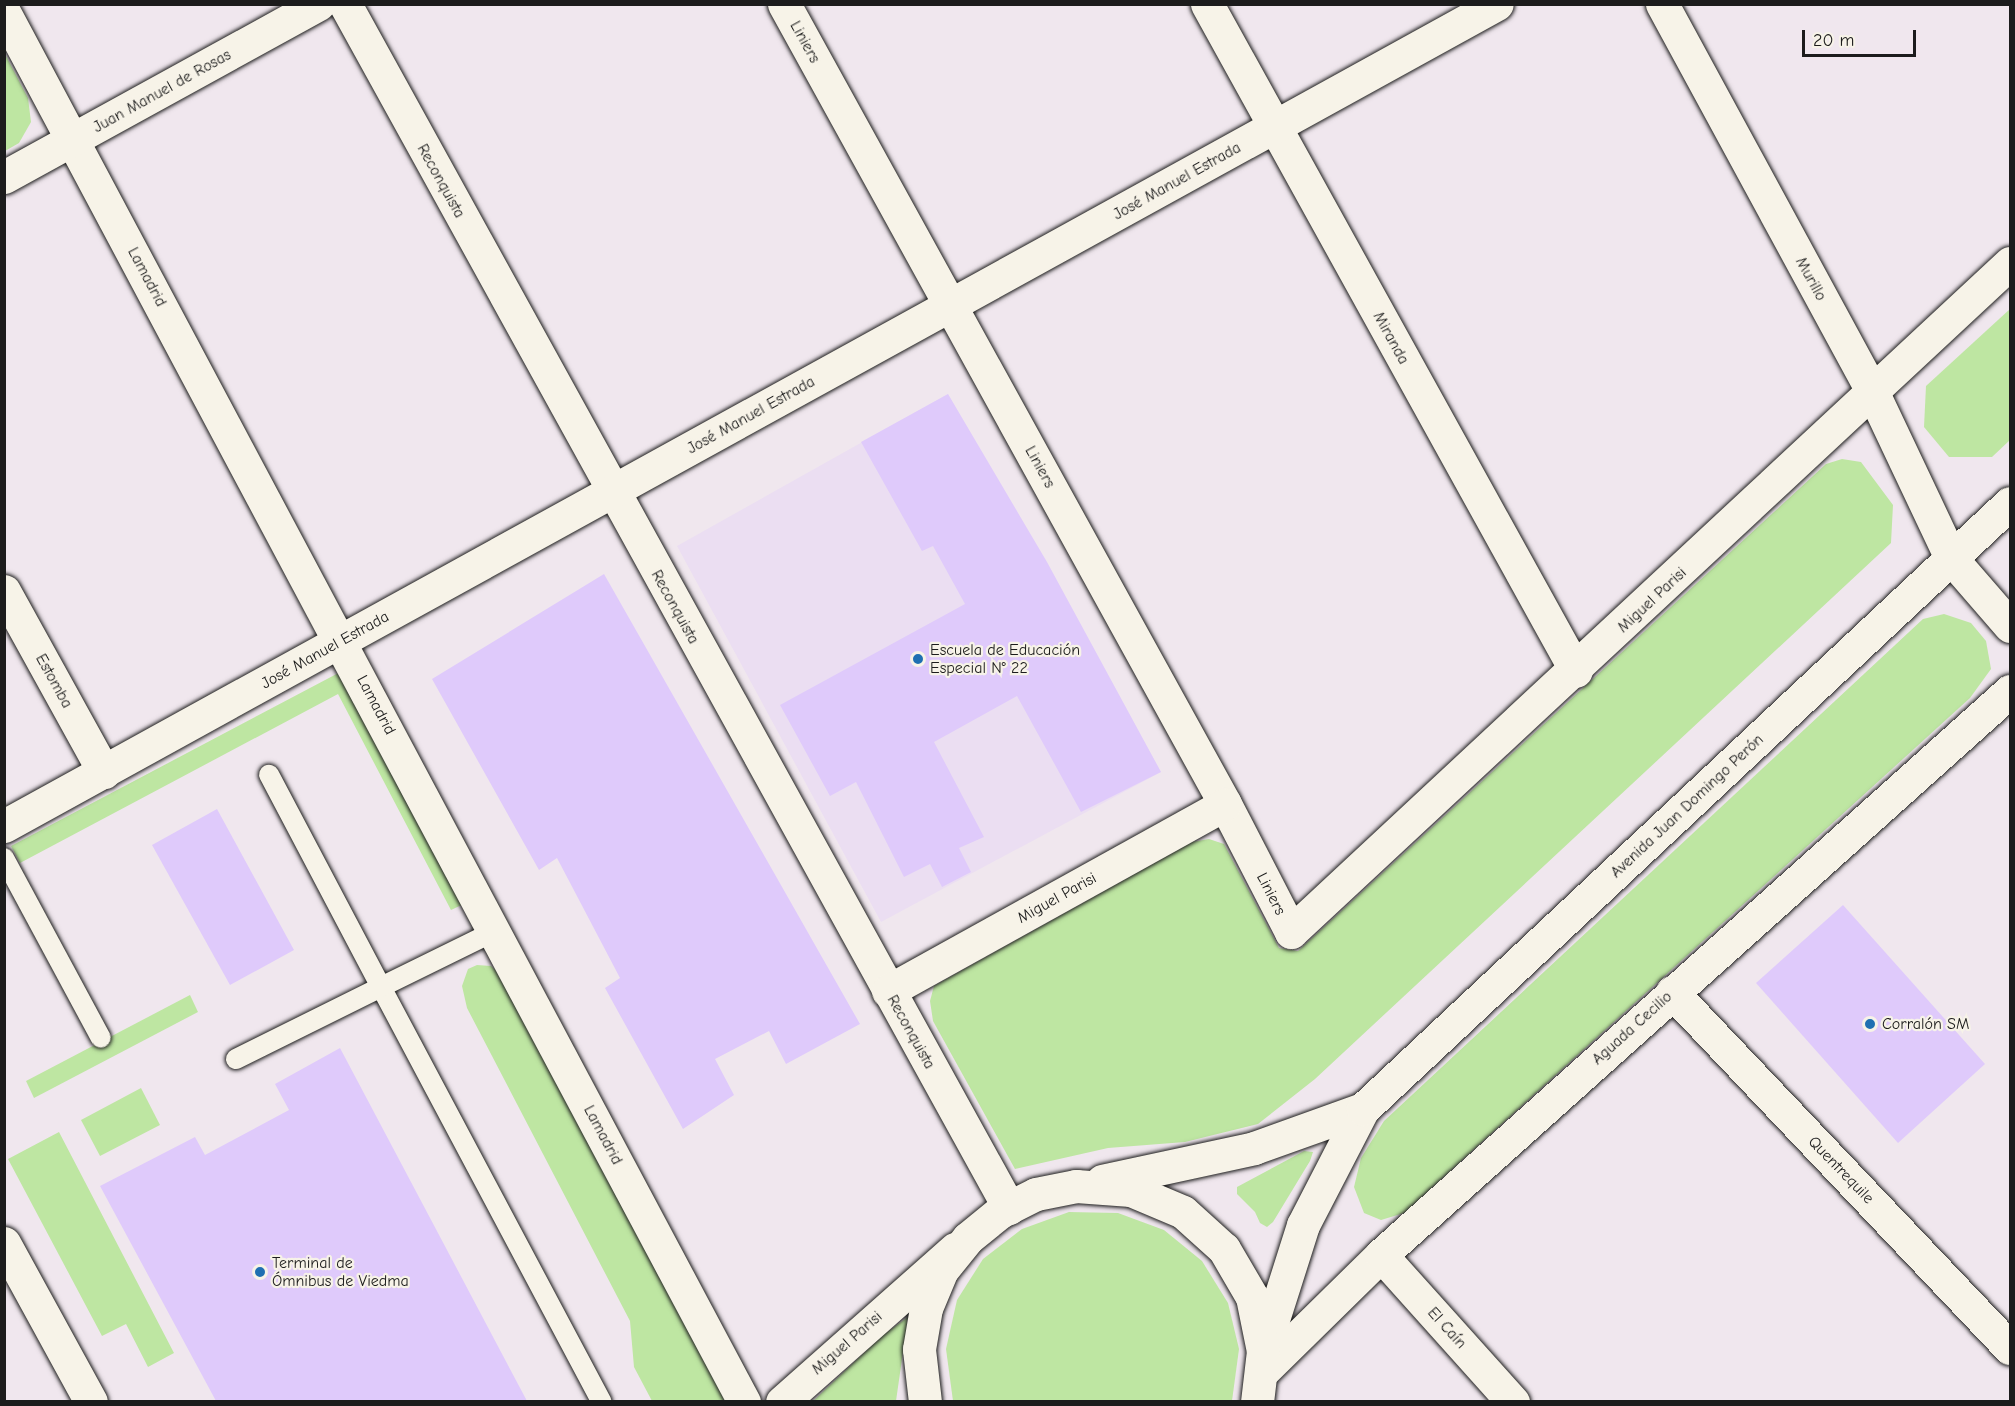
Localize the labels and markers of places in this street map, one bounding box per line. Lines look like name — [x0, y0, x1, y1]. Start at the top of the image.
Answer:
place label: Escuela de Educación Especial N° 22 — [930, 640, 1080, 678]
marker: Escuela de Educación Especial N° 22 — [911, 652, 925, 666]
place label: Corralón SM — [1882, 1014, 1969, 1034]
marker: Corralón SM — [1863, 1017, 1877, 1031]
place label: Terminal de Ómnibus de Viedma — [272, 1253, 409, 1291]
marker: Terminal de Ómnibus de Viedma — [253, 1265, 267, 1279]

